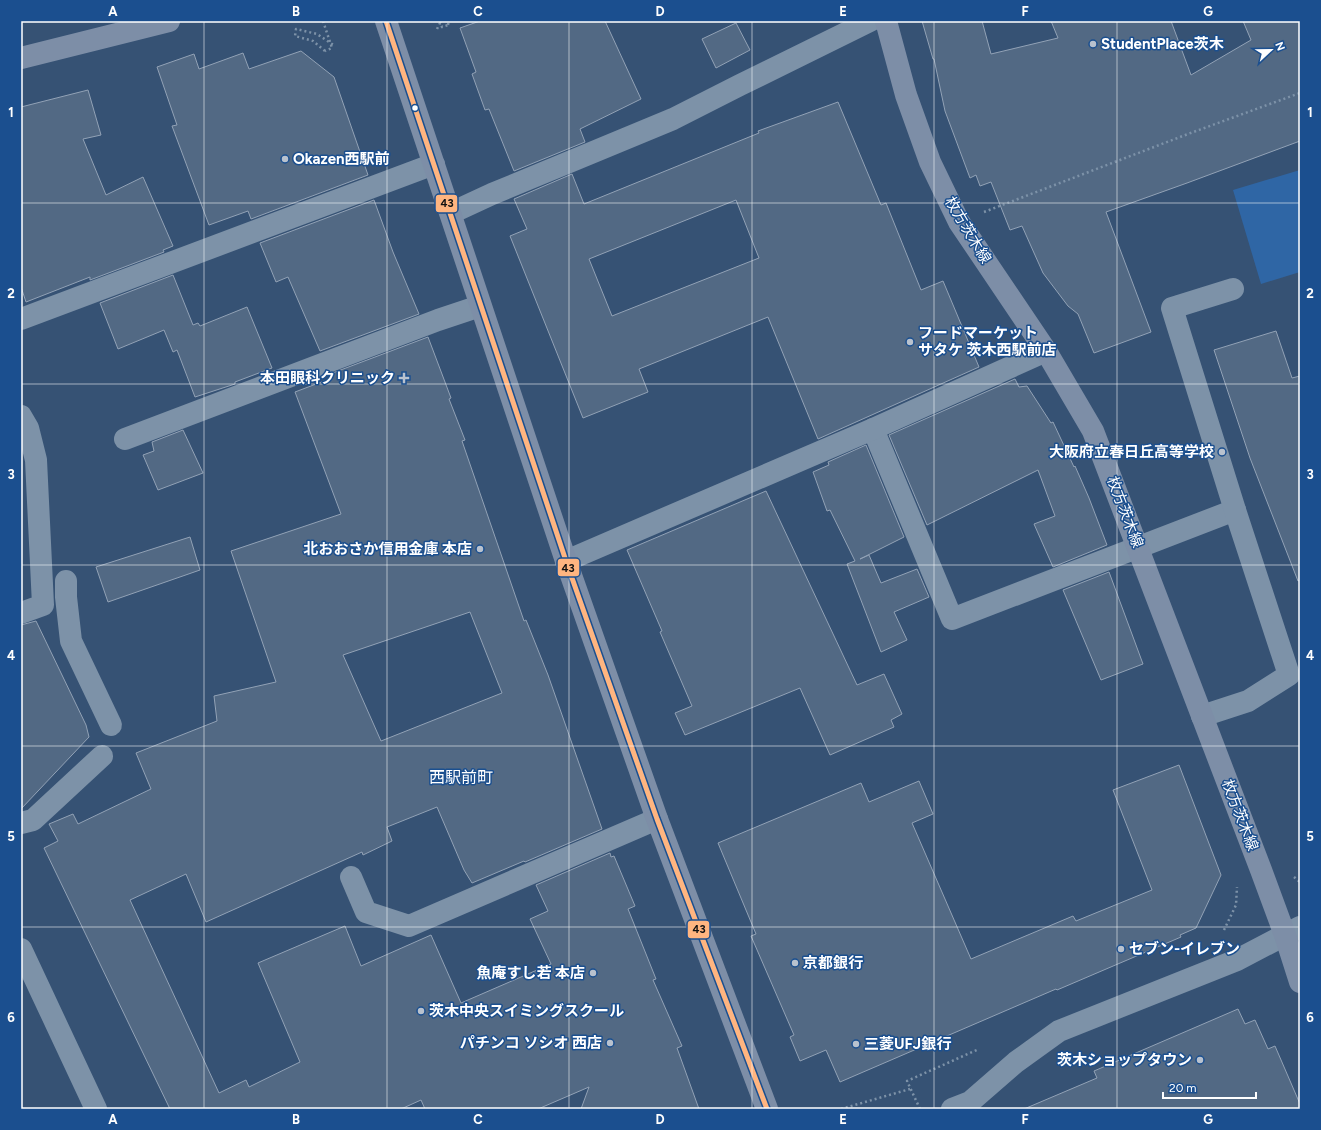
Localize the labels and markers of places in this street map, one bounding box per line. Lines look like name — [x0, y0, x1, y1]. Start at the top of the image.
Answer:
place label: StudentPlace茨木 — [1101, 35, 1224, 53]
marker: StudentPlace茨木 — [1088, 39, 1098, 49]
unlabelled marker — [410, 103, 420, 113]
place label: Okazen西駅前 — [293, 150, 389, 168]
marker: Okazen西駅前 — [280, 154, 290, 164]
place label: フードマーケット サタケ 茨木西駅前店 — [918, 324, 1057, 359]
marker: フードマーケット サタケ 茨木西駅前店 — [905, 337, 915, 347]
place label: 本田眼科クリニック — [260, 369, 395, 387]
marker: 本田眼科クリニック — [398, 372, 410, 384]
place label: 大阪府立春日丘高等学校 — [1049, 443, 1214, 461]
marker: 大阪府立春日丘高等学校 — [1217, 447, 1227, 457]
place label: 北おおさか信用金庫 本店 — [303, 540, 472, 558]
marker: 北おおさか信用金庫 本店 — [475, 544, 485, 554]
place label: セブン-イレブン — [1129, 940, 1240, 958]
marker: セブン-イレブン — [1116, 944, 1126, 954]
place label: 京都銀行 — [803, 954, 863, 972]
marker: 京都銀行 — [790, 958, 800, 968]
place label: 魚庵すし若 本店 — [476, 964, 585, 982]
marker: 魚庵すし若 本店 — [588, 968, 598, 978]
place label: 茨木中央スイミングスクール — [429, 1002, 624, 1020]
marker: 茨木中央スイミングスクール — [416, 1006, 426, 1016]
place label: パチンコ ソシオ 西店 — [460, 1034, 602, 1052]
place label: 三菱UFJ銀行 — [864, 1035, 951, 1053]
marker: パチンコ ソシオ 西店 — [605, 1038, 615, 1048]
marker: 三菱UFJ銀行 — [851, 1039, 861, 1049]
place label: 茨木ショップタウン — [1057, 1051, 1192, 1069]
marker: 茨木ショップタウン — [1195, 1055, 1205, 1065]

